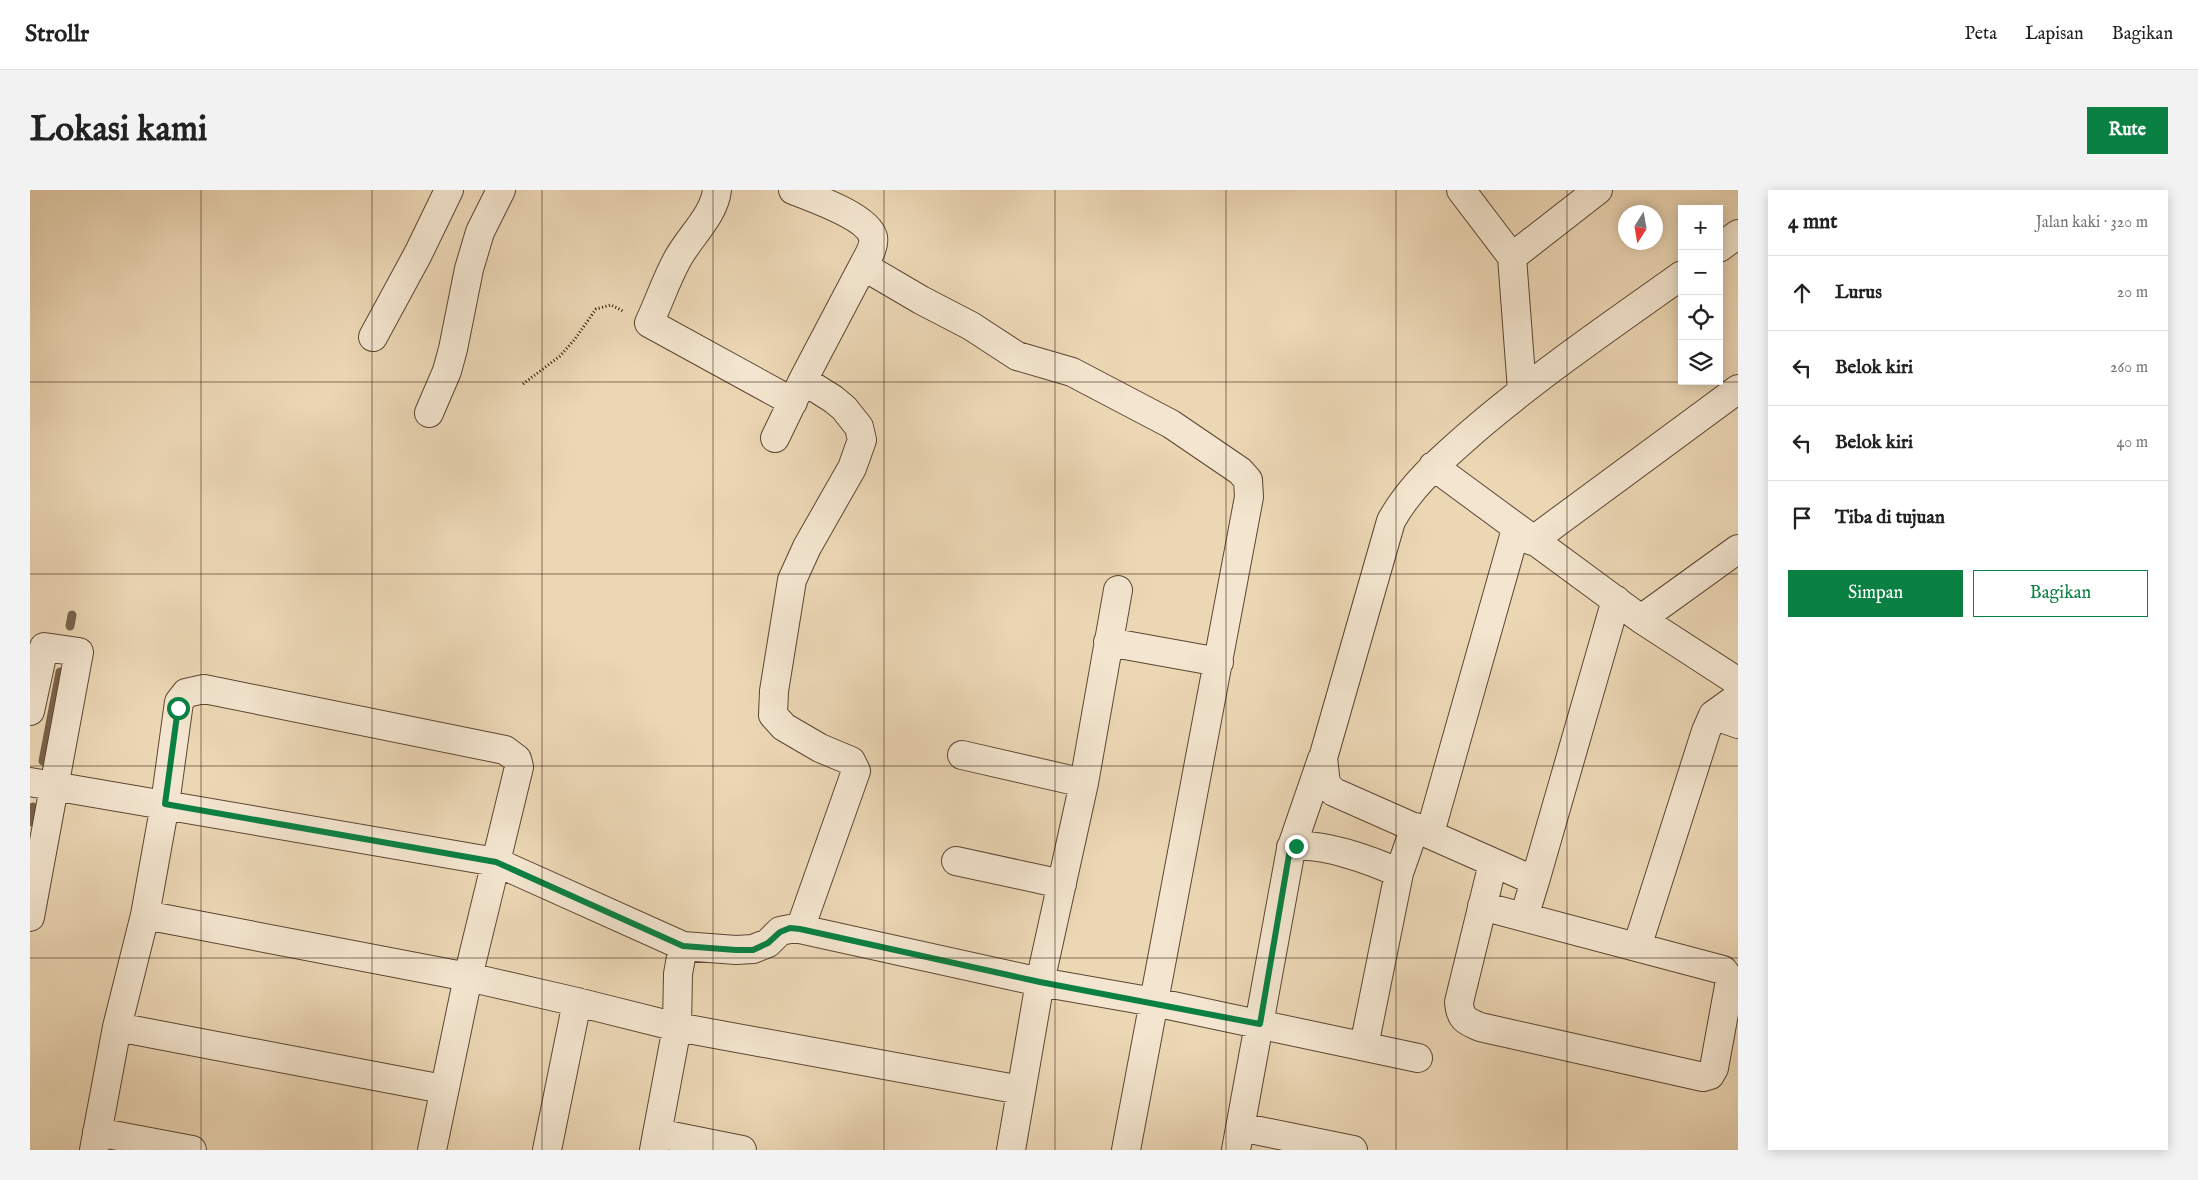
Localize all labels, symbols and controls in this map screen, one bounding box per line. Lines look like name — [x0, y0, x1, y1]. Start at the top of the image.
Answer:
text: Strollr — [25, 19, 89, 50]
text: Peta — [1965, 23, 1997, 46]
text: Lapisan — [2025, 23, 2084, 46]
text: Bagikan — [2112, 23, 2173, 46]
button: Rute — [2087, 107, 2168, 154]
text: Lokasi kami — [30, 108, 207, 153]
north arrow — [1618, 205, 1663, 250]
map controls — [1678, 205, 1723, 385]
button: + — [1678, 205, 1723, 250]
text: 4 mnt — [1788, 209, 1837, 236]
text: Jalan kaki · 320 m — [2036, 213, 2148, 233]
button: − — [1678, 250, 1723, 295]
icon: ahead — [1788, 279, 1816, 307]
text: Lurus — [1835, 281, 1882, 305]
text: 20 m — [2117, 283, 2148, 303]
button: locate — [1678, 295, 1723, 340]
button: layers — [1678, 340, 1723, 385]
icon: left — [1788, 354, 1816, 382]
text: Belok kiri — [1835, 356, 1913, 380]
text: 260 m — [2110, 358, 2148, 378]
icon: left — [1788, 429, 1816, 457]
text: Belok kiri — [1835, 431, 1913, 455]
text: 40 m — [2116, 433, 2148, 453]
icon: arrive — [1788, 504, 1816, 532]
text: Tiba di tujuan — [1835, 506, 1945, 530]
button: Simpan — [1788, 570, 1963, 617]
button: Bagikan — [1973, 570, 2148, 617]
route start — [167, 697, 190, 720]
route end — [1285, 835, 1308, 858]

